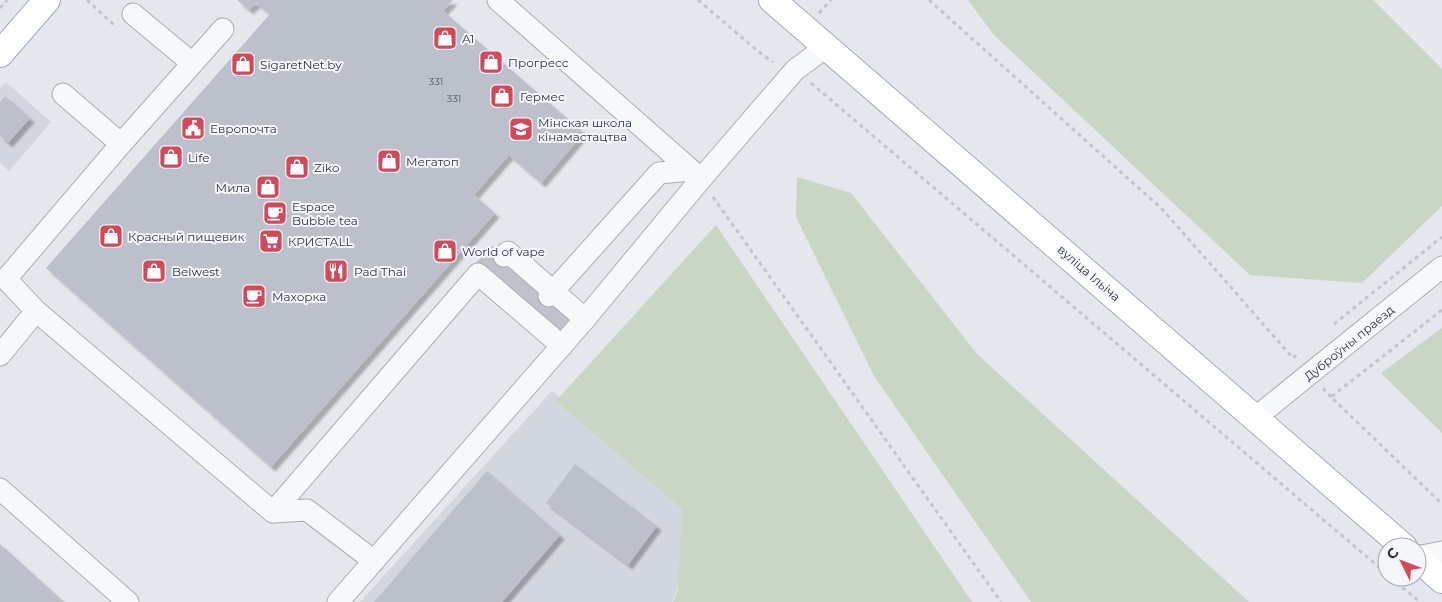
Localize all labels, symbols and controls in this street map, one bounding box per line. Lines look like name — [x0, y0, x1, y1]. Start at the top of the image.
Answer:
shop icon: A1 — [432, 25, 458, 51]
place label: A1 — [462, 31, 474, 46]
shop icon: Прогресс — [478, 49, 504, 75]
shop icon: SigaretNet.by — [230, 51, 256, 77]
place label: Прогресс — [508, 55, 569, 70]
place label: SigaretNet.by — [260, 57, 342, 72]
house number: 331 — [429, 75, 443, 88]
shop icon: Гермес — [489, 83, 515, 109]
place label: Гермес — [520, 89, 565, 104]
house number: 331 — [447, 92, 461, 105]
public building icon: Европочта — [180, 115, 206, 141]
place label: Мінская школа кінамастацтва — [538, 115, 632, 144]
school or university icon: Мінская школа кінамастацтва — [508, 116, 534, 142]
place label: Европочта — [210, 121, 277, 136]
shop icon: Life — [158, 144, 184, 170]
shop icon: Мегатоп — [376, 148, 402, 174]
place label: Life — [188, 150, 210, 165]
shop icon: Ziko — [284, 154, 310, 180]
place label: Мегатоп — [406, 154, 459, 169]
place label: Ziko — [314, 160, 340, 175]
shop icon: Мила — [255, 174, 281, 200]
place label: Мила — [216, 180, 250, 195]
place label: Espace Bubble tea — [292, 199, 358, 228]
cafe icon: Espace Bubble tea — [262, 200, 288, 226]
shop icon: Красный пищевик — [98, 223, 124, 249]
supermarket icon: КРИСТАLL — [258, 228, 284, 254]
place label: Красный пищевик — [128, 229, 245, 244]
place label: КРИСТАLL — [288, 234, 353, 249]
shop icon: World of vape — [432, 238, 458, 264]
street label: вуліца Ільіча — [1054, 242, 1124, 304]
place label: World of vape — [462, 244, 545, 259]
shop icon: Belwest — [141, 258, 167, 284]
restaurant icon: Pad Thai — [323, 258, 349, 284]
place label: Belwest — [172, 264, 220, 279]
place label: Pad Thai — [354, 264, 406, 279]
cafe icon: Махорка — [241, 283, 267, 309]
place label: Махорка — [272, 289, 326, 304]
street label: Дуброўны праезд — [1301, 302, 1397, 384]
north arrow — [1377, 537, 1427, 587]
text: С — [1382, 543, 1402, 563]

